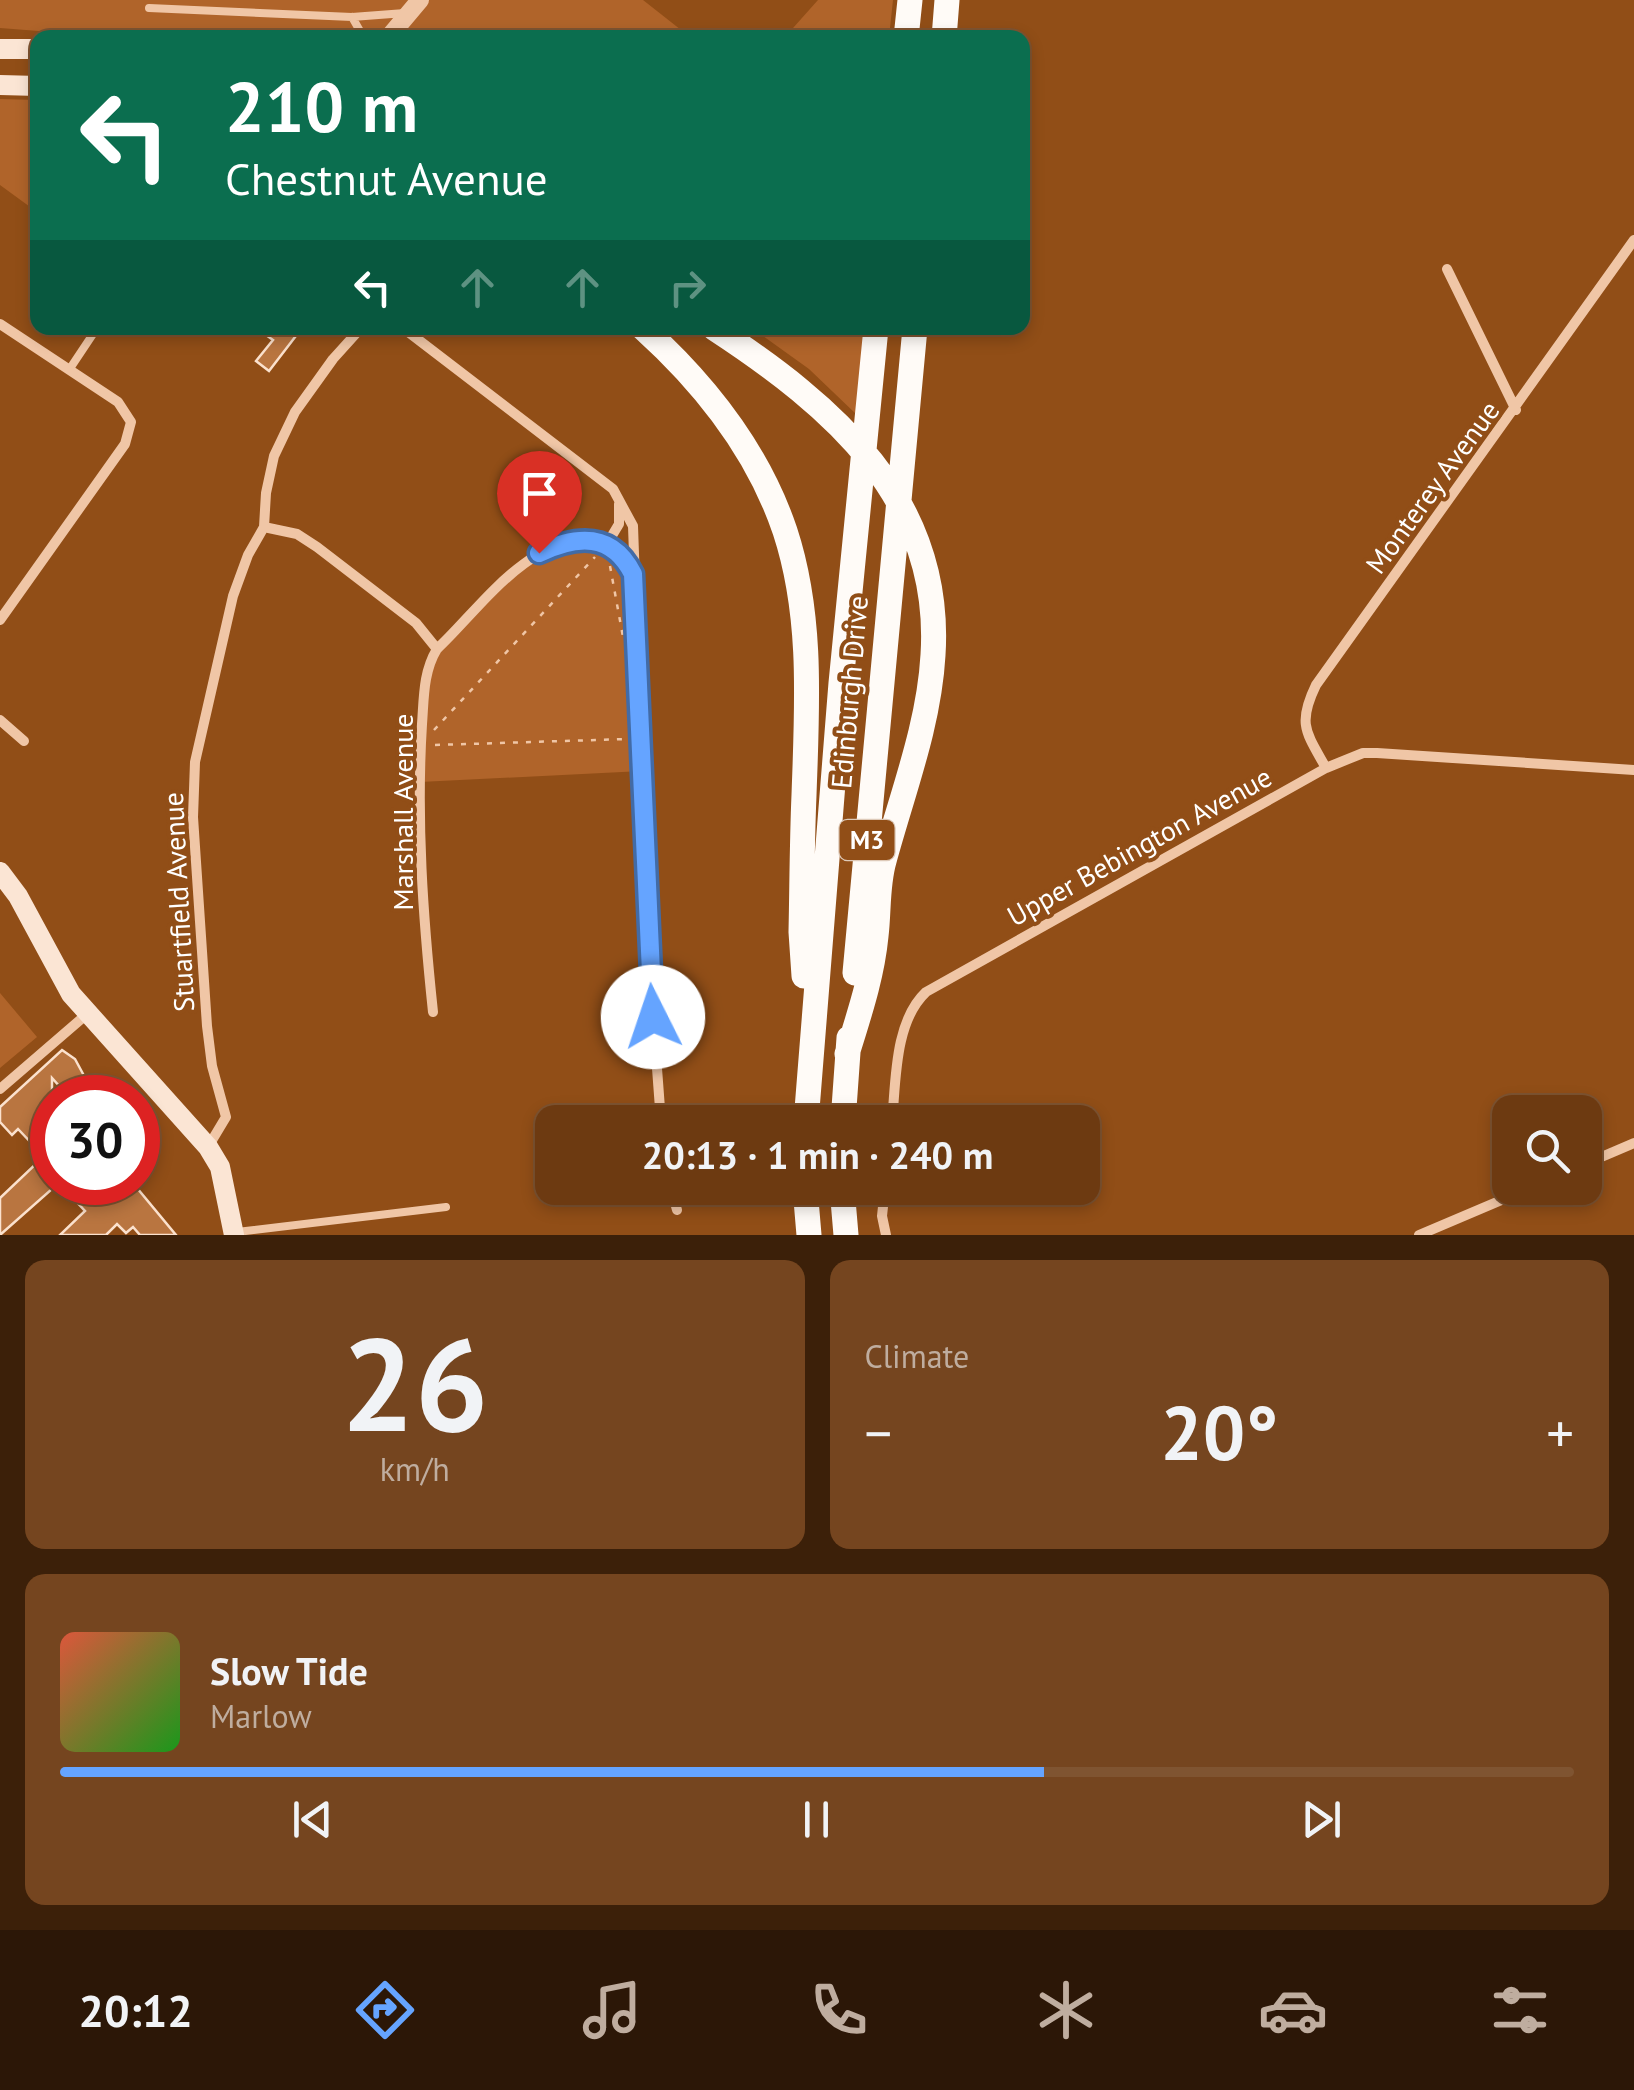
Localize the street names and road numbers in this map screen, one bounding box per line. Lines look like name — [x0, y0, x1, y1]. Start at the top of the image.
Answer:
street label: Monterey Avenue — [1357, 393, 1507, 581]
street label: Edinburgh Drive — [822, 594, 876, 790]
street label: Marshall Avenue — [384, 714, 421, 910]
street label: Upper Bebington Avenue — [1000, 758, 1278, 934]
street label: Stuartfield Avenue — [154, 791, 202, 1013]
road number: M3 — [840, 820, 894, 860]

